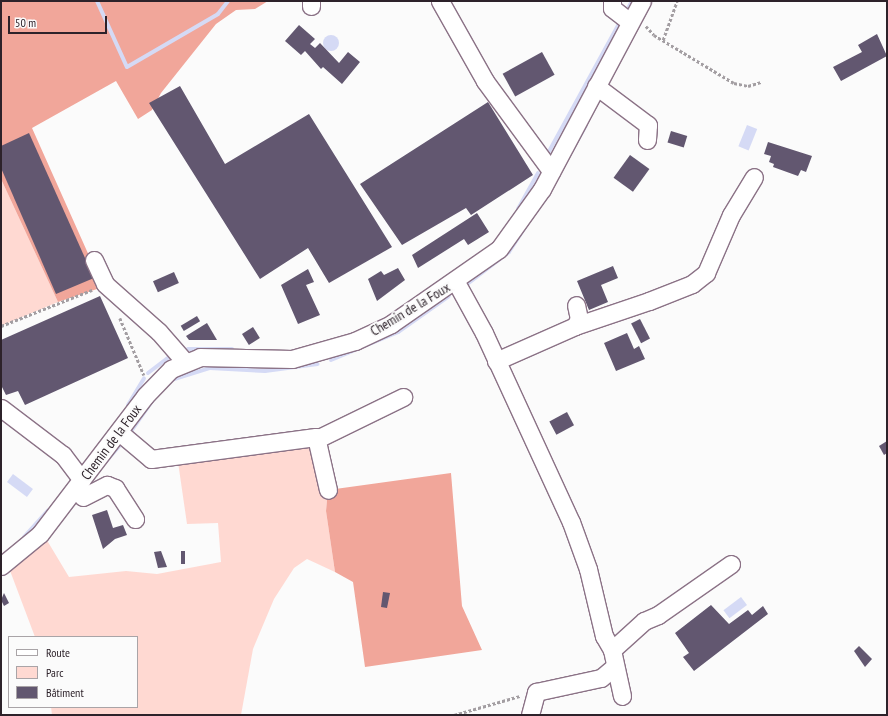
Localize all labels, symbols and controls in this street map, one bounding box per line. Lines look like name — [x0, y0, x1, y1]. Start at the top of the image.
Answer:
scale bar — [10, 8, 109, 34]
text: 50 m — [15, 15, 36, 30]
street label: Chemin de la Foux — [367, 279, 453, 339]
street label: Chemin de la Foux — [77, 401, 145, 483]
legend — [8, 636, 138, 708]
text: Route — [46, 645, 70, 660]
text: Parc — [46, 665, 63, 680]
text: Bâtiment — [46, 685, 84, 700]

